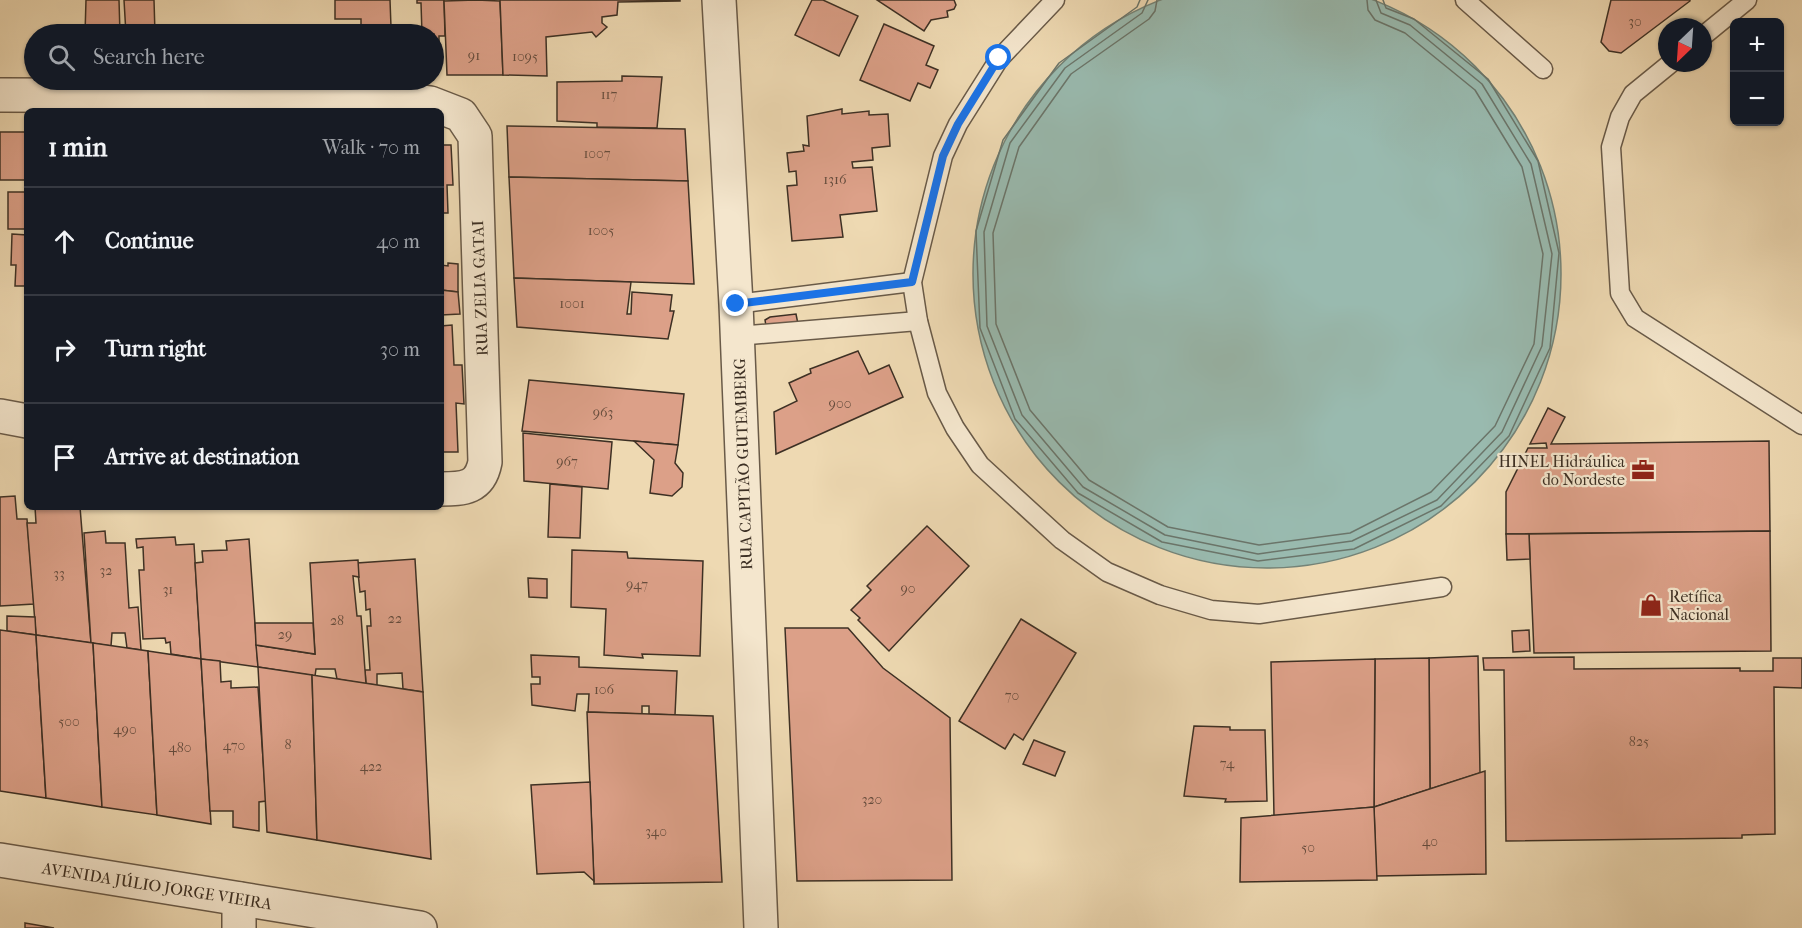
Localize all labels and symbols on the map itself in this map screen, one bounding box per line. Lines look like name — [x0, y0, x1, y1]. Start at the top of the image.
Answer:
house number: 30 — [1628, 13, 1642, 30]
north arrow — [1658, 18, 1712, 72]
route start — [985, 44, 1011, 70]
house number: 91 — [468, 47, 480, 64]
house number: 1095 — [512, 48, 538, 65]
house number: 117 — [601, 86, 618, 103]
house number: 1007 — [583, 145, 611, 162]
house number: 1316 — [823, 171, 847, 188]
street label: RUA ZELIA GATAI — [468, 220, 492, 356]
house number: 1005 — [588, 222, 614, 239]
route end — [722, 290, 748, 316]
house number: 1001 — [559, 295, 585, 312]
street label: RUA CAPITÃO GUTEMBERG — [730, 358, 756, 570]
house number: 900 — [829, 395, 851, 412]
house number: 963 — [593, 404, 613, 421]
place label: HINEL Hidráulica do Nordeste — [1498, 452, 1626, 489]
house number: 967 — [556, 453, 578, 470]
office icon: HINEL Hidráulica do Nordeste — [1630, 457, 1656, 483]
house number: 32 — [100, 562, 112, 579]
house number: 33 — [53, 565, 65, 582]
house number: 947 — [626, 576, 648, 593]
house number: 90 — [900, 580, 916, 597]
house number: 31 — [163, 581, 173, 598]
place label: Retífica Nacional — [1669, 587, 1730, 624]
shop icon: Retífica Nacional — [1638, 592, 1664, 618]
house number: 22 — [388, 610, 402, 627]
house number: 28 — [330, 612, 344, 629]
house number: 29 — [278, 626, 292, 643]
house number: 106 — [594, 681, 615, 698]
house number: 70 — [1005, 687, 1019, 704]
house number: 500 — [58, 713, 80, 730]
house number: 490 — [113, 721, 137, 738]
house number: 825 — [1629, 733, 1649, 750]
house number: 8 — [284, 736, 292, 753]
house number: 470 — [223, 737, 245, 754]
house number: 480 — [168, 739, 192, 756]
house number: 74 — [1220, 755, 1235, 772]
house number: 422 — [360, 758, 382, 775]
house number: 320 — [862, 791, 882, 808]
house number: 340 — [645, 823, 667, 840]
house number: 40 — [1422, 833, 1438, 850]
house number: 50 — [1301, 839, 1315, 856]
street label: AVENIDA JÚLIO JORGE VIEIRA — [40, 858, 274, 914]

